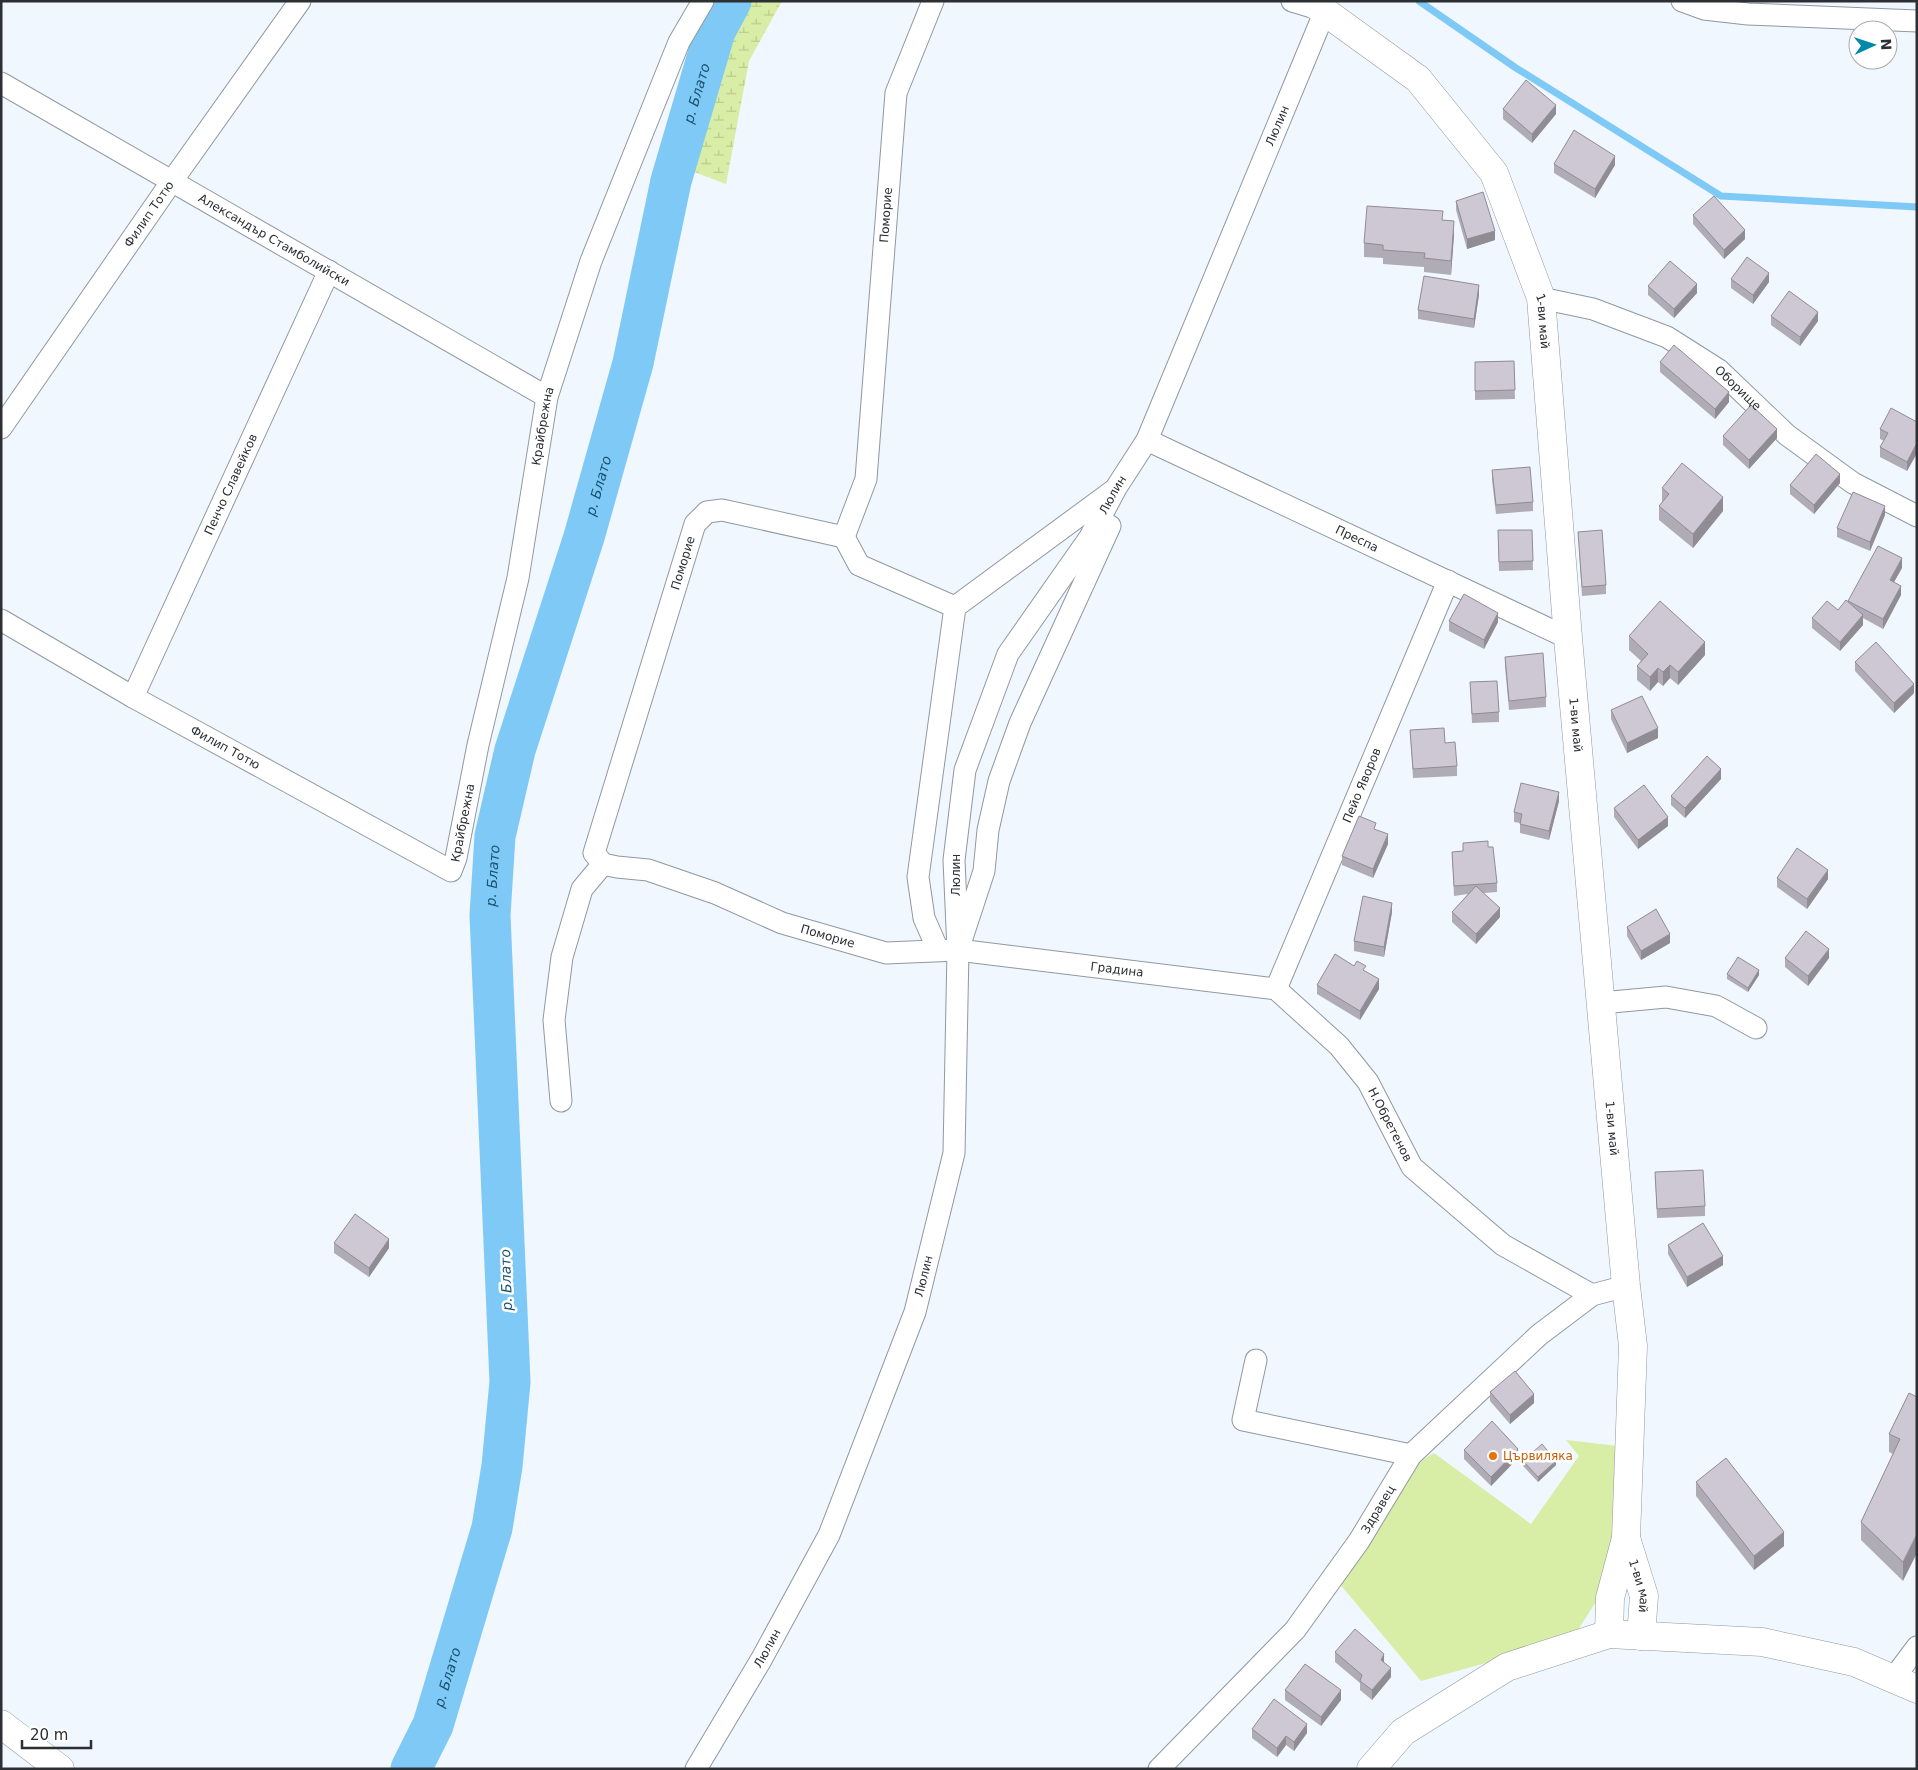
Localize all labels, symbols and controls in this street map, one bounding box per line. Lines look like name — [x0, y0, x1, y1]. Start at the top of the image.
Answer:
north arrow — [1848, 20, 1898, 70]
text: N — [1878, 38, 1894, 51]
water label: р. Блато — [680, 61, 713, 126]
street label: Люлин — [1263, 104, 1292, 148]
street label: Филип Тотю — [121, 179, 177, 250]
street label: Поморие — [877, 187, 895, 243]
street label: Александър Стамболийски — [196, 191, 352, 289]
street label: 1-ви май — [1533, 292, 1552, 349]
street label: Оборище — [1712, 363, 1764, 413]
street label: Крайбрежна — [529, 385, 557, 467]
street label: Пенчо Славейков — [201, 432, 260, 537]
water label: р. Блато — [582, 454, 614, 519]
street label: Люлин — [1096, 473, 1129, 517]
street label: Преспа — [1333, 523, 1381, 555]
street label: Поморие — [668, 534, 698, 592]
street label: 1-ви май — [1566, 697, 1585, 753]
street label: Филип Тотю — [188, 723, 262, 772]
street label: Пейо Яворов — [1340, 746, 1384, 825]
street label: Крайбрежна — [448, 782, 477, 863]
water label: р. Блато — [483, 844, 502, 908]
street label: Люлин — [949, 854, 963, 896]
street label: Поморие — [799, 922, 856, 951]
street label: Градина — [1090, 959, 1144, 980]
street label: Н.Обретенов — [1365, 1085, 1415, 1164]
street label: 1-ви май — [1602, 1100, 1621, 1156]
water label: р. Блато — [497, 1249, 515, 1312]
street label: Люлин — [912, 1254, 936, 1299]
place label: Цървиляка — [1503, 1449, 1573, 1463]
marker: Цървиляка — [1487, 1450, 1499, 1462]
street label: Здравец — [1358, 1483, 1398, 1536]
street label: 1-ви май — [1626, 1557, 1651, 1613]
street label: Люлин — [751, 1626, 784, 1671]
water label: р. Блато — [430, 1645, 464, 1710]
scale bar — [22, 1718, 91, 1750]
text: 20 m — [30, 1726, 68, 1744]

